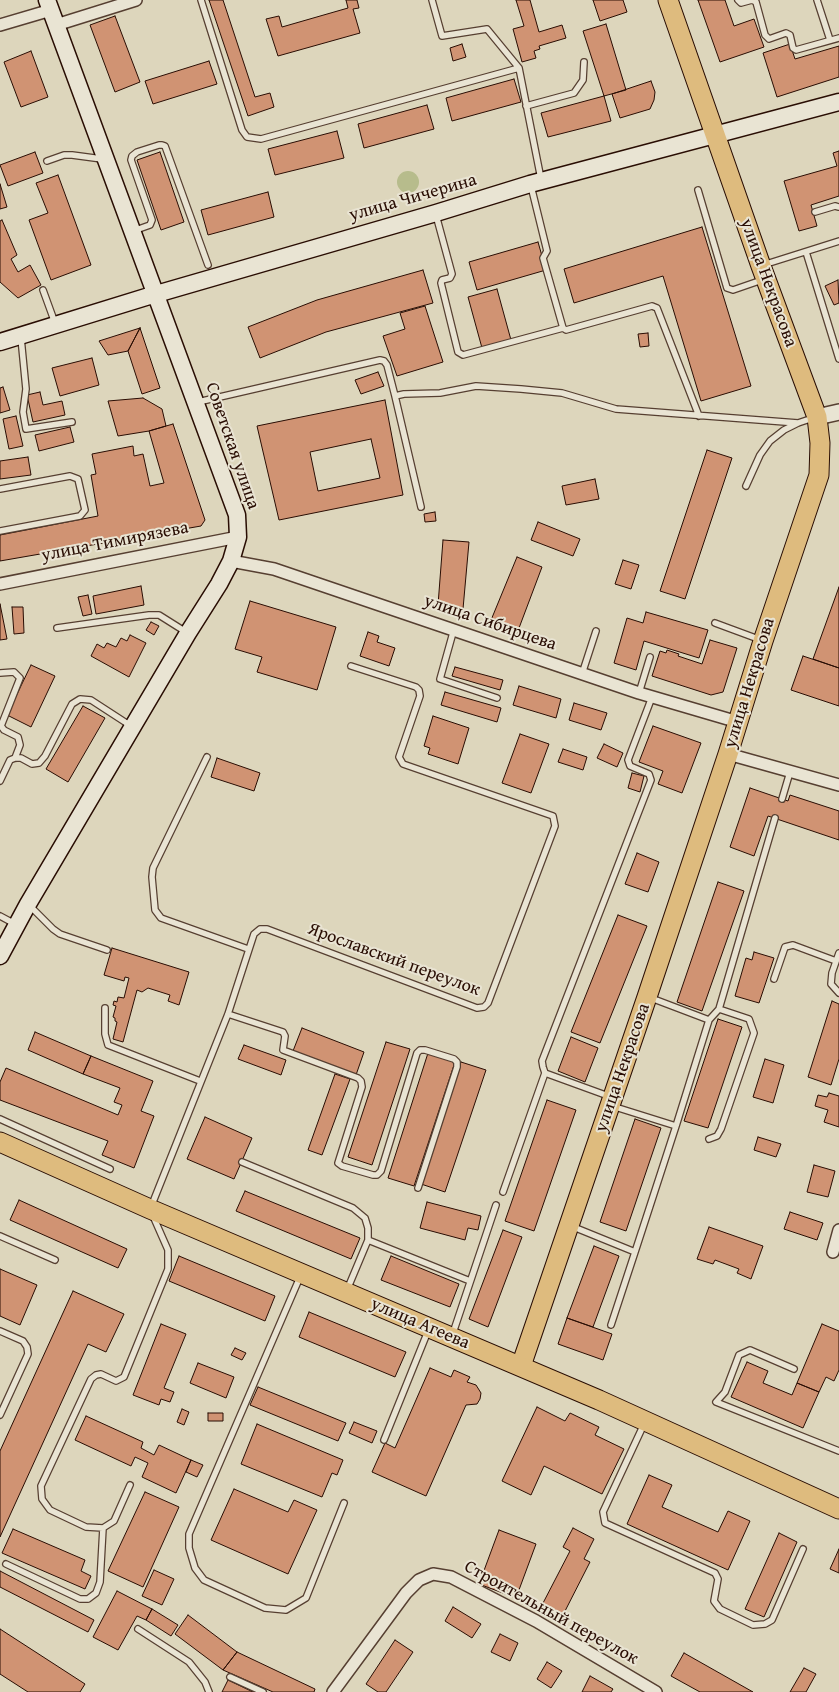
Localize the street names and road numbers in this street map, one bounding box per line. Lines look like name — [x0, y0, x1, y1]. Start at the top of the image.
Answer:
street label: улица Чичерина — [347, 169, 479, 227]
street label: улица Некрасова — [735, 216, 801, 350]
street label: Советская улица — [200, 380, 264, 512]
street label: улица Тимирязева — [40, 517, 190, 567]
street label: улица Сибирцева — [421, 590, 559, 656]
street label: улица Некрасова — [720, 615, 780, 751]
street label: Ярославский переулок — [305, 919, 483, 1001]
street label: улица Некрасова — [591, 1001, 655, 1135]
street label: улица Агеева — [367, 1293, 473, 1355]
street label: Строительный переулок — [460, 1556, 642, 1670]

